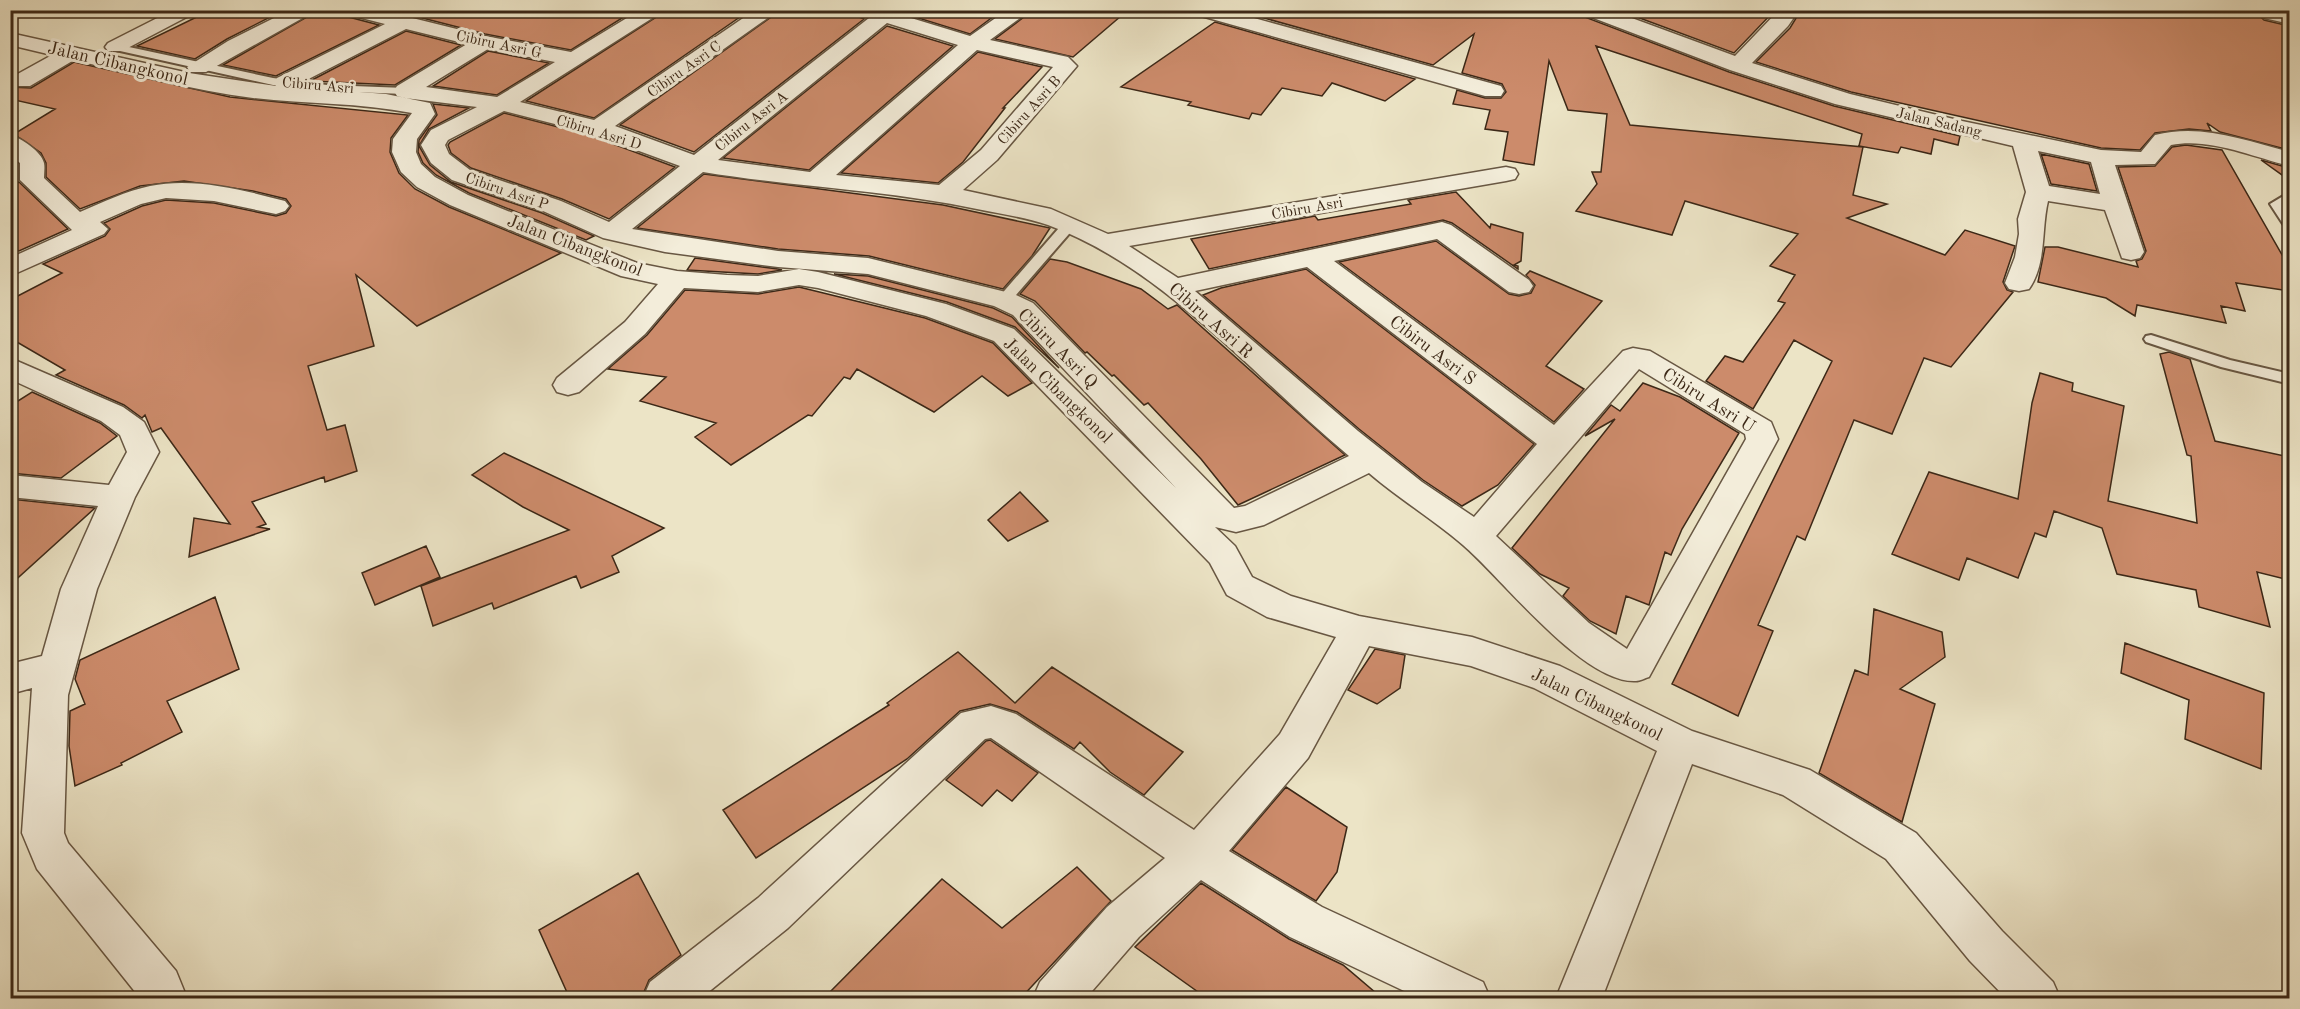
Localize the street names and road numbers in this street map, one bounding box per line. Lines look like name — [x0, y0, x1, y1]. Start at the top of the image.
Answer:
street label: Cibiru Asri G — [454, 29, 543, 62]
street label: Jalan Cibangkonol — [46, 39, 190, 89]
street label: Cibiru Asri C — [645, 39, 725, 101]
street label: Cibiru Asri B — [995, 74, 1065, 148]
street label: Cibiru Asri — [281, 76, 355, 97]
street label: Cibiru Asri A — [713, 89, 792, 155]
street label: Jalan Sadang — [1894, 106, 1983, 141]
street label: Cibiru Asri D — [554, 113, 643, 154]
street label: Cibiru Asri P — [463, 171, 550, 214]
street label: Cibiru Asri — [1270, 196, 1344, 223]
street label: Jalan Cibangkonol — [504, 212, 645, 280]
street label: Cibiru Asri R — [1165, 280, 1256, 362]
street label: Cibiru Asri Q — [1014, 305, 1101, 392]
street label: Cibiru Asri S — [1386, 313, 1479, 389]
street label: Jalan Cibangkonol — [999, 334, 1115, 447]
street label: Cibiru Asri U — [1659, 365, 1758, 437]
street label: Jalan Cibangkonol — [1528, 665, 1665, 744]

